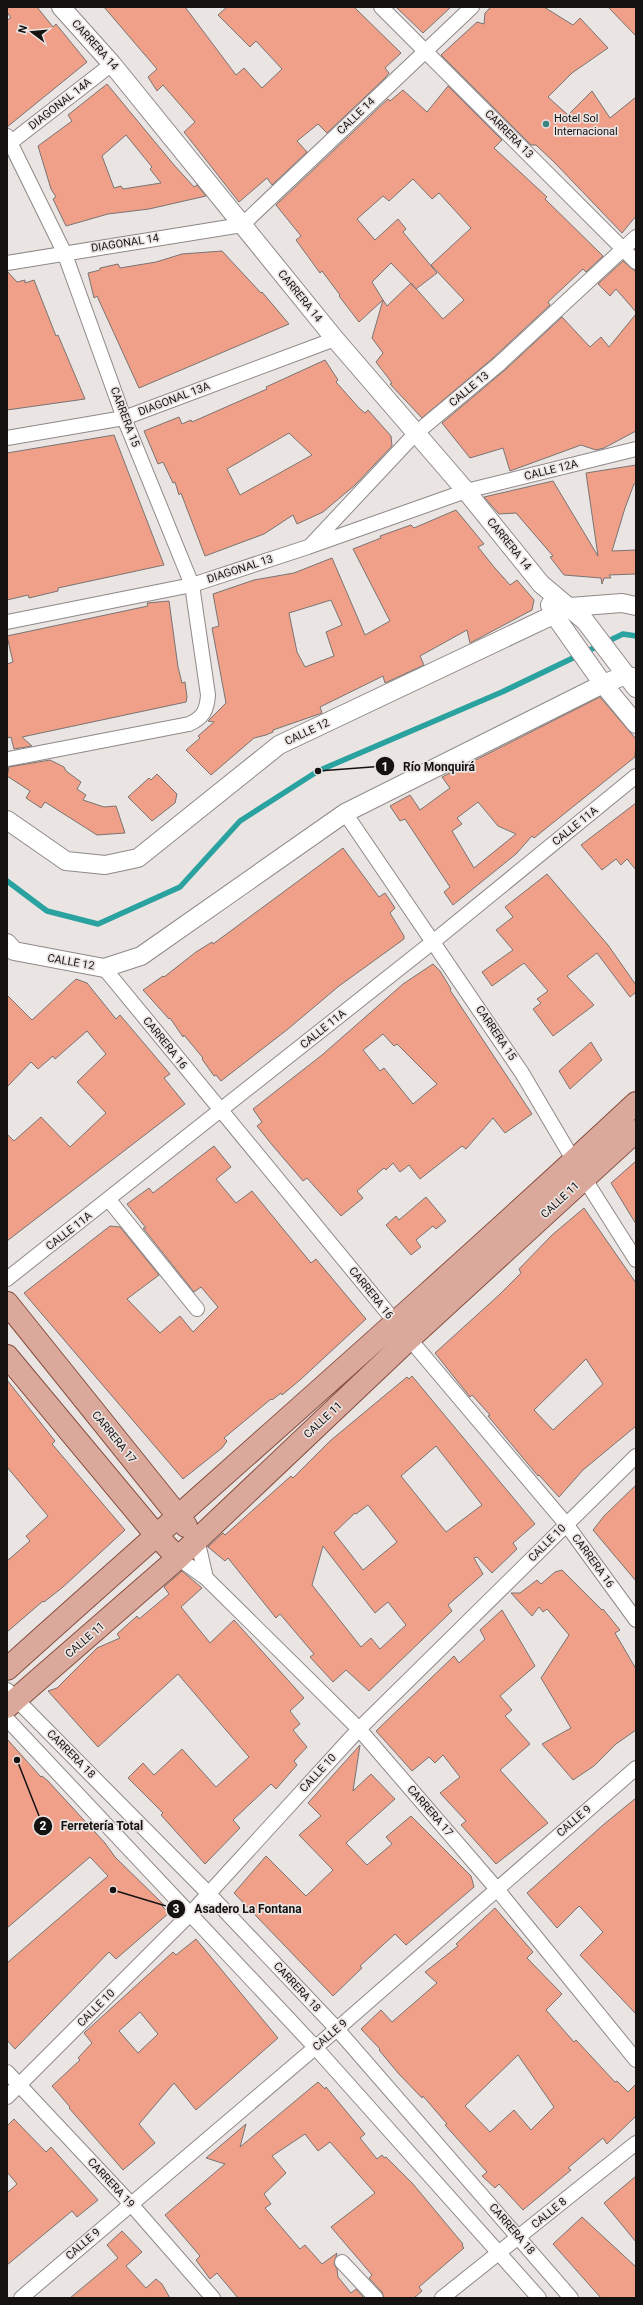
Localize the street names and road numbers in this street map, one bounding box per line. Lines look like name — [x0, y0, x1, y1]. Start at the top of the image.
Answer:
street label: CARRERA 14 — [69, 17, 121, 73]
street label: DIAGONAL 14A — [26, 75, 95, 132]
street label: CALLE 14 — [334, 95, 378, 137]
street label: CARRERA 13 — [482, 107, 536, 161]
street label: DIAGONAL 14 — [90, 231, 160, 255]
street label: CARRERA 14 — [275, 267, 325, 325]
street label: CALLE 13 — [447, 369, 491, 409]
street label: DIAGONAL 13A — [136, 379, 212, 419]
street label: CARRERA 15 — [108, 385, 142, 449]
street label: CALLE 12A — [523, 457, 580, 483]
street label: CARRERA 14 — [484, 515, 534, 573]
street label: DIAGONAL 13 — [205, 552, 275, 586]
street label: CALLE 12 — [283, 716, 331, 748]
street label: CALLE 11A — [550, 803, 601, 848]
street label: CALLE 12 — [46, 951, 96, 973]
street label: CARRERA 15 — [473, 1003, 519, 1063]
street label: CALLE 11A — [298, 1006, 349, 1051]
street label: CARRERA 16 — [140, 1014, 190, 1072]
street label: CALLE 11 — [538, 1179, 582, 1221]
street label: CALLE 11A — [43, 1209, 95, 1253]
street label: CARRERA 16 — [346, 1264, 396, 1322]
street label: CALLE 11 — [301, 1399, 345, 1441]
street label: CARRERA 17 — [89, 1408, 139, 1466]
street label: CALLE 10 — [526, 1522, 568, 1564]
street label: CARRERA 16 — [569, 1532, 617, 1590]
street label: CALLE 11 — [63, 1620, 107, 1660]
street label: CARRERA 18 — [44, 1727, 98, 1781]
street label: CALLE 10 — [297, 1751, 339, 1795]
street label: CARRERA 17 — [404, 1783, 456, 1839]
street label: CALLE 9 — [554, 1803, 594, 1839]
street label: CARRERA 18 — [271, 1959, 323, 2015]
street label: CALLE 10 — [75, 1987, 117, 2029]
street label: CALLE 9 — [310, 2017, 350, 2053]
street label: CARRERA 19 — [85, 2155, 137, 2211]
street label: CALLE 8 — [529, 2195, 569, 2231]
street label: CARRERA 18 — [486, 2201, 538, 2257]
street label: CALLE 9 — [63, 2226, 103, 2262]

